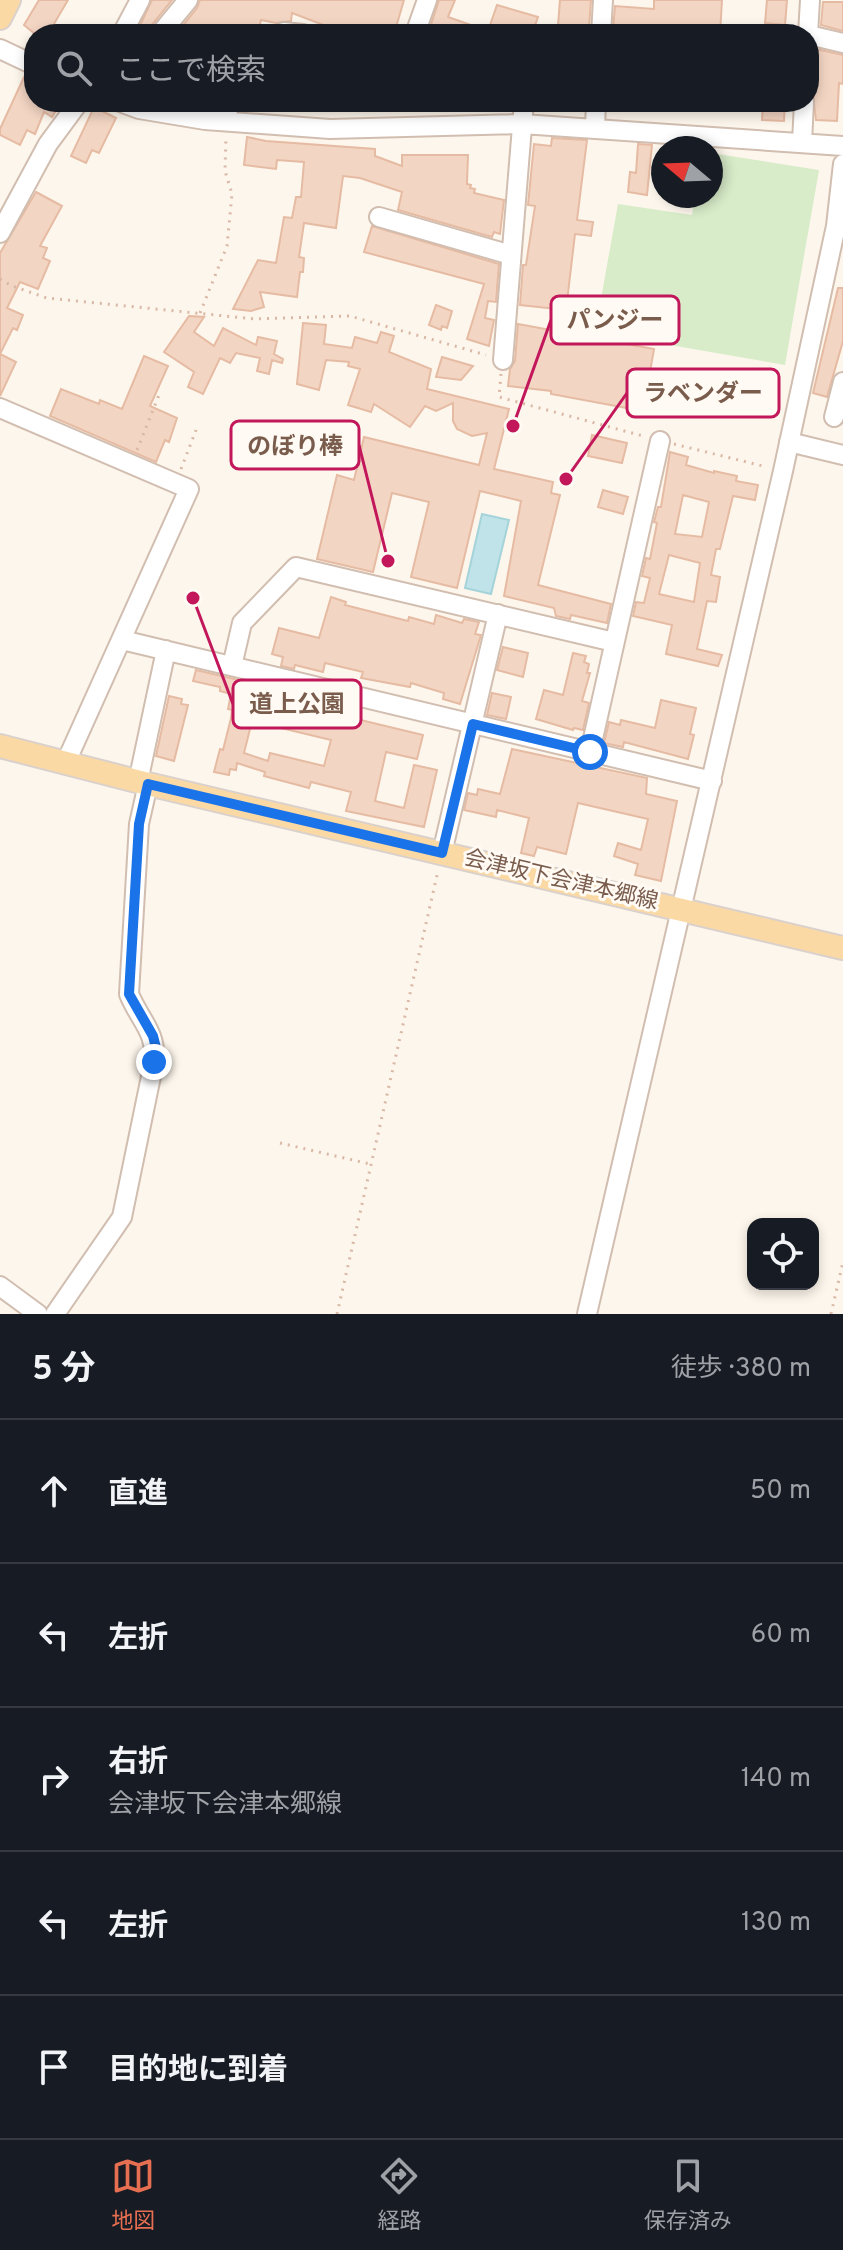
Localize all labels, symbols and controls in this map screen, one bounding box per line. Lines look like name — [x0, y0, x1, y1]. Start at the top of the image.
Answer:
search box — [24, 24, 819, 112]
icon: search — [52, 46, 96, 90]
text: ここで検索 — [116, 54, 266, 91]
north arrow — [651, 136, 723, 208]
callout: パンジー — [551, 296, 679, 344]
text: パンジー — [566, 307, 664, 337]
callout: ラベンダー — [627, 369, 779, 417]
text: ラベンダー — [643, 380, 763, 410]
callout: のぼり棒 — [231, 421, 359, 469]
text: のぼり棒 — [247, 433, 343, 463]
callout: 道上公園 — [233, 680, 361, 728]
text: 道上公園 — [249, 691, 345, 721]
route start — [572, 734, 608, 770]
street label: 会津坂下会津本郷線 — [461, 846, 661, 916]
route end — [136, 1044, 172, 1080]
map controls — [747, 1218, 819, 1290]
button: locate — [747, 1218, 819, 1290]
text: 5 分 — [32, 1349, 95, 1392]
text: 徒歩 · 380 m — [671, 1353, 811, 1386]
icon: ahead — [32, 1469, 76, 1513]
text: 50 m — [750, 1475, 811, 1508]
text: 直進 — [108, 1477, 168, 1514]
icon: left — [32, 1613, 76, 1657]
text: 60 m — [751, 1619, 811, 1652]
text: 左折 — [108, 1621, 168, 1658]
text: 右折 — [108, 1745, 168, 1782]
icon: right — [32, 1757, 76, 1801]
text: 140 m — [741, 1763, 811, 1796]
text: 会津坂下会津本郷線 — [108, 1789, 342, 1822]
icon: left — [32, 1901, 76, 1945]
text: 130 m — [741, 1907, 811, 1940]
text: 左折 — [108, 1909, 168, 1946]
icon: arrive — [32, 2045, 76, 2089]
text: 目的地に到着 — [108, 2053, 288, 2090]
tab: 地図 — [111, 2154, 155, 2236]
tab: 経路 — [377, 2154, 422, 2236]
tab: 保存済み — [644, 2154, 732, 2236]

